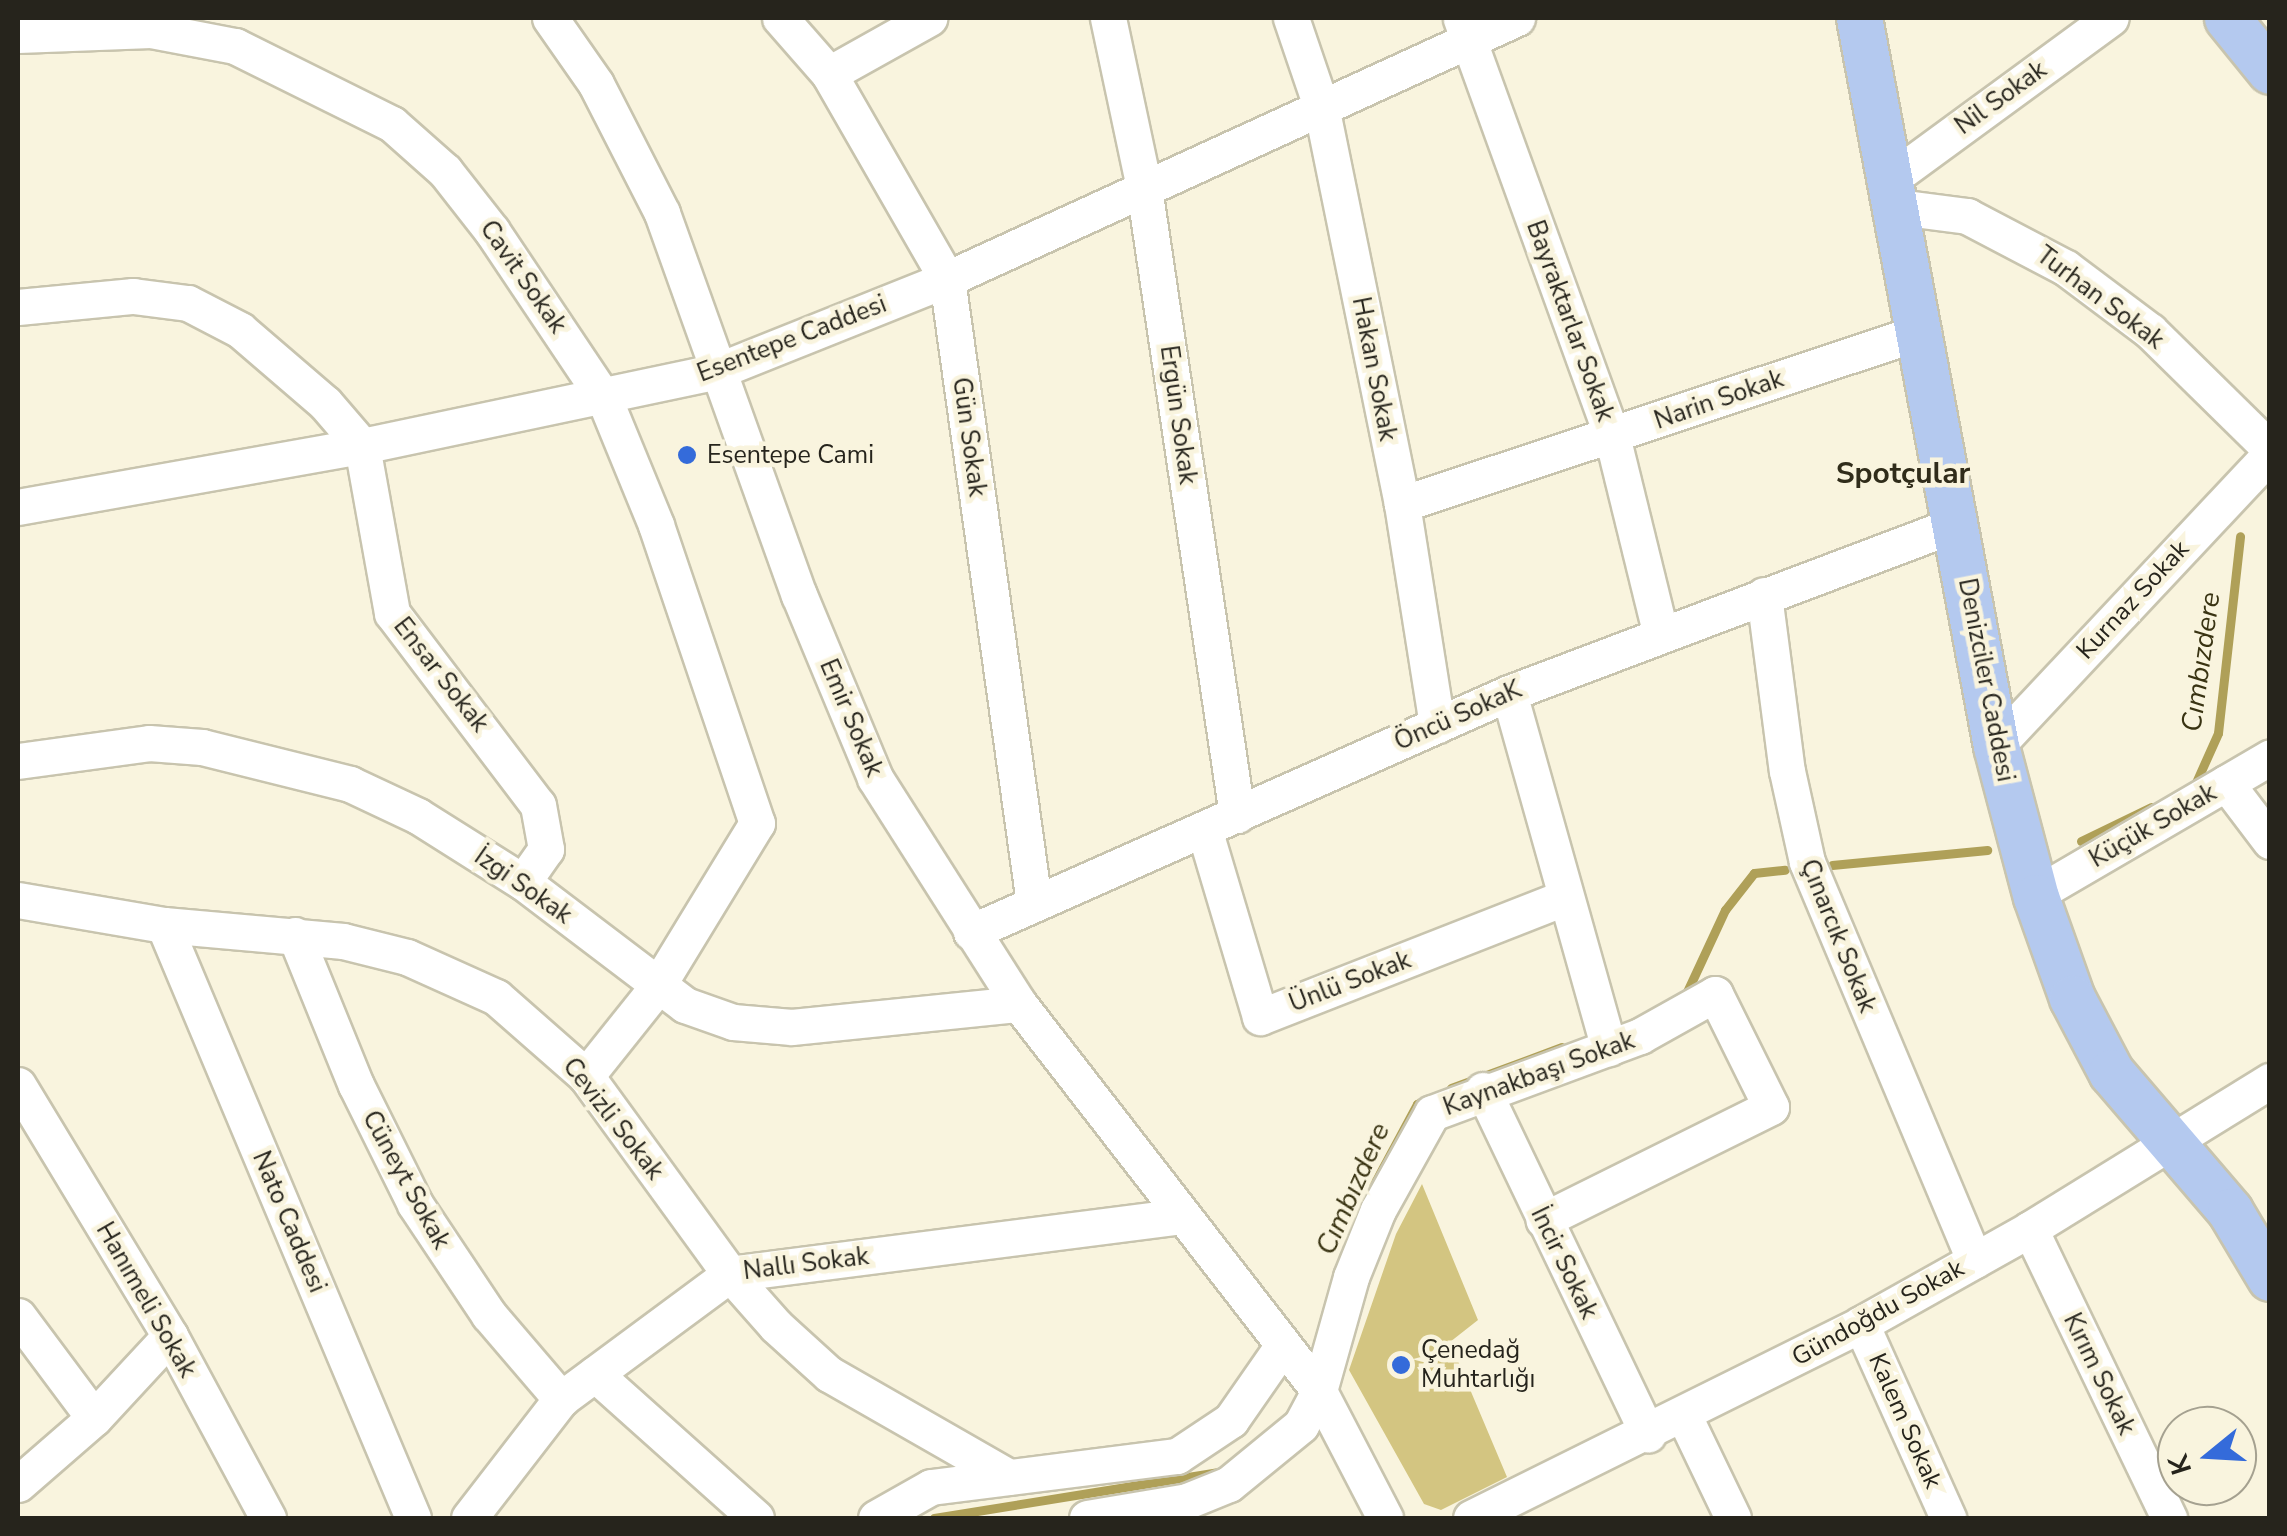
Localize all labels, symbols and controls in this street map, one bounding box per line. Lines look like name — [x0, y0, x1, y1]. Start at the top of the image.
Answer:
street label: Nil Sokak — [1949, 55, 2053, 141]
street label: Cavit Sokak — [473, 215, 573, 339]
street label: Bayraktarlar Sokak — [1520, 216, 1620, 426]
street label: Turhan Sokak — [2030, 240, 2170, 356]
street label: Esentepe Caddesi — [693, 289, 891, 389]
street label: Hakan Sokak — [1345, 295, 1403, 443]
street label: Ergün Sokak — [1153, 344, 1203, 486]
street label: Narin Sokak — [1651, 364, 1787, 436]
street label: Gün Sokak — [946, 375, 992, 499]
place label: Esentepe Cami — [707, 440, 874, 470]
marker: Esentepe Cami — [676, 444, 698, 466]
district label: Spotçular — [1836, 456, 1970, 492]
street label: Kurnaz Sokak — [2070, 534, 2196, 666]
street label: Denizciler Caddesi — [1952, 576, 2020, 784]
water label: Cımbızdere — [2175, 590, 2227, 734]
street label: Ensar Sokak — [387, 612, 495, 738]
street label: Emir Sokak — [813, 655, 889, 781]
street label: Öncü SokaK — [1390, 675, 1526, 757]
street label: Küçük Sokak — [2084, 778, 2222, 874]
street label: İzgi Sokak — [469, 842, 577, 930]
street label: Çınarcık Sokak — [1794, 855, 1882, 1017]
street label: Ünlü Sokak — [1285, 945, 1415, 1019]
street label: Kaynakbaşı Sokak — [1439, 1026, 1639, 1122]
street label: Cevizli Sokak — [556, 1052, 670, 1186]
street label: Cüneyt Sokak — [356, 1106, 456, 1254]
water label: Cımbızdere — [1309, 1118, 1397, 1260]
street label: Nato Caddesi — [246, 1147, 332, 1297]
street label: İncir Sokak — [1524, 1202, 1604, 1324]
street label: Hanımeli Sokak — [90, 1217, 202, 1383]
street label: Nallı Sokak — [742, 1241, 870, 1287]
street label: Gündoğdu Sokak — [1787, 1253, 1969, 1373]
street label: Kırım Sokak — [2057, 1308, 2141, 1440]
place label: Çenedağ Muhtarlığı — [1421, 1336, 1535, 1395]
street label: Kalem Sokak — [1862, 1349, 1948, 1493]
marker: Çenedağ Muhtarlığı — [1390, 1354, 1412, 1376]
north arrow — [2157, 1406, 2257, 1506]
text: K — [2159, 1450, 2201, 1479]

